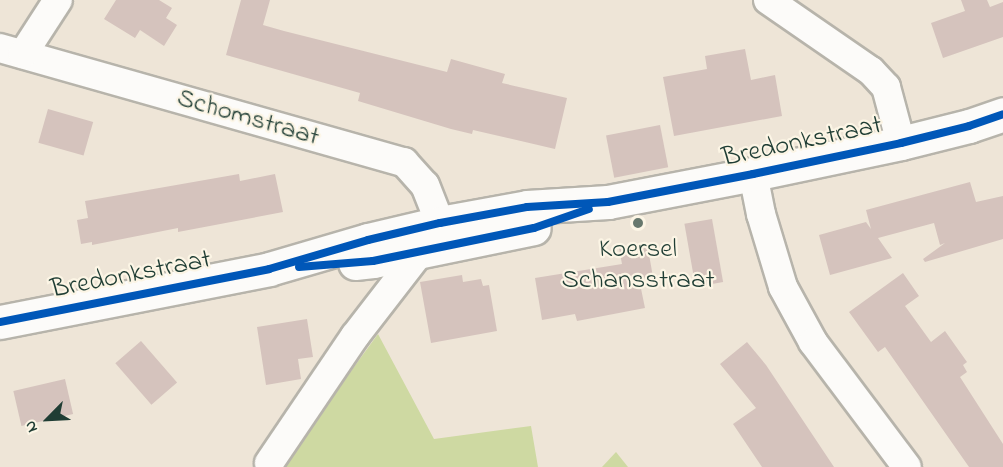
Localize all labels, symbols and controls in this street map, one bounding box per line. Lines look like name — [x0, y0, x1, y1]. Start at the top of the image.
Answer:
street label: Schomstraat — [173, 82, 323, 154]
street label: Bredonkstraat — [719, 109, 885, 175]
marker: Koersel Schansstraat — [631, 216, 645, 230]
place label: Koersel Schansstraat — [561, 233, 715, 296]
street label: Bredonkstraat — [48, 244, 214, 306]
north arrow — [18, 389, 78, 449]
text: N — [18, 417, 45, 436]

